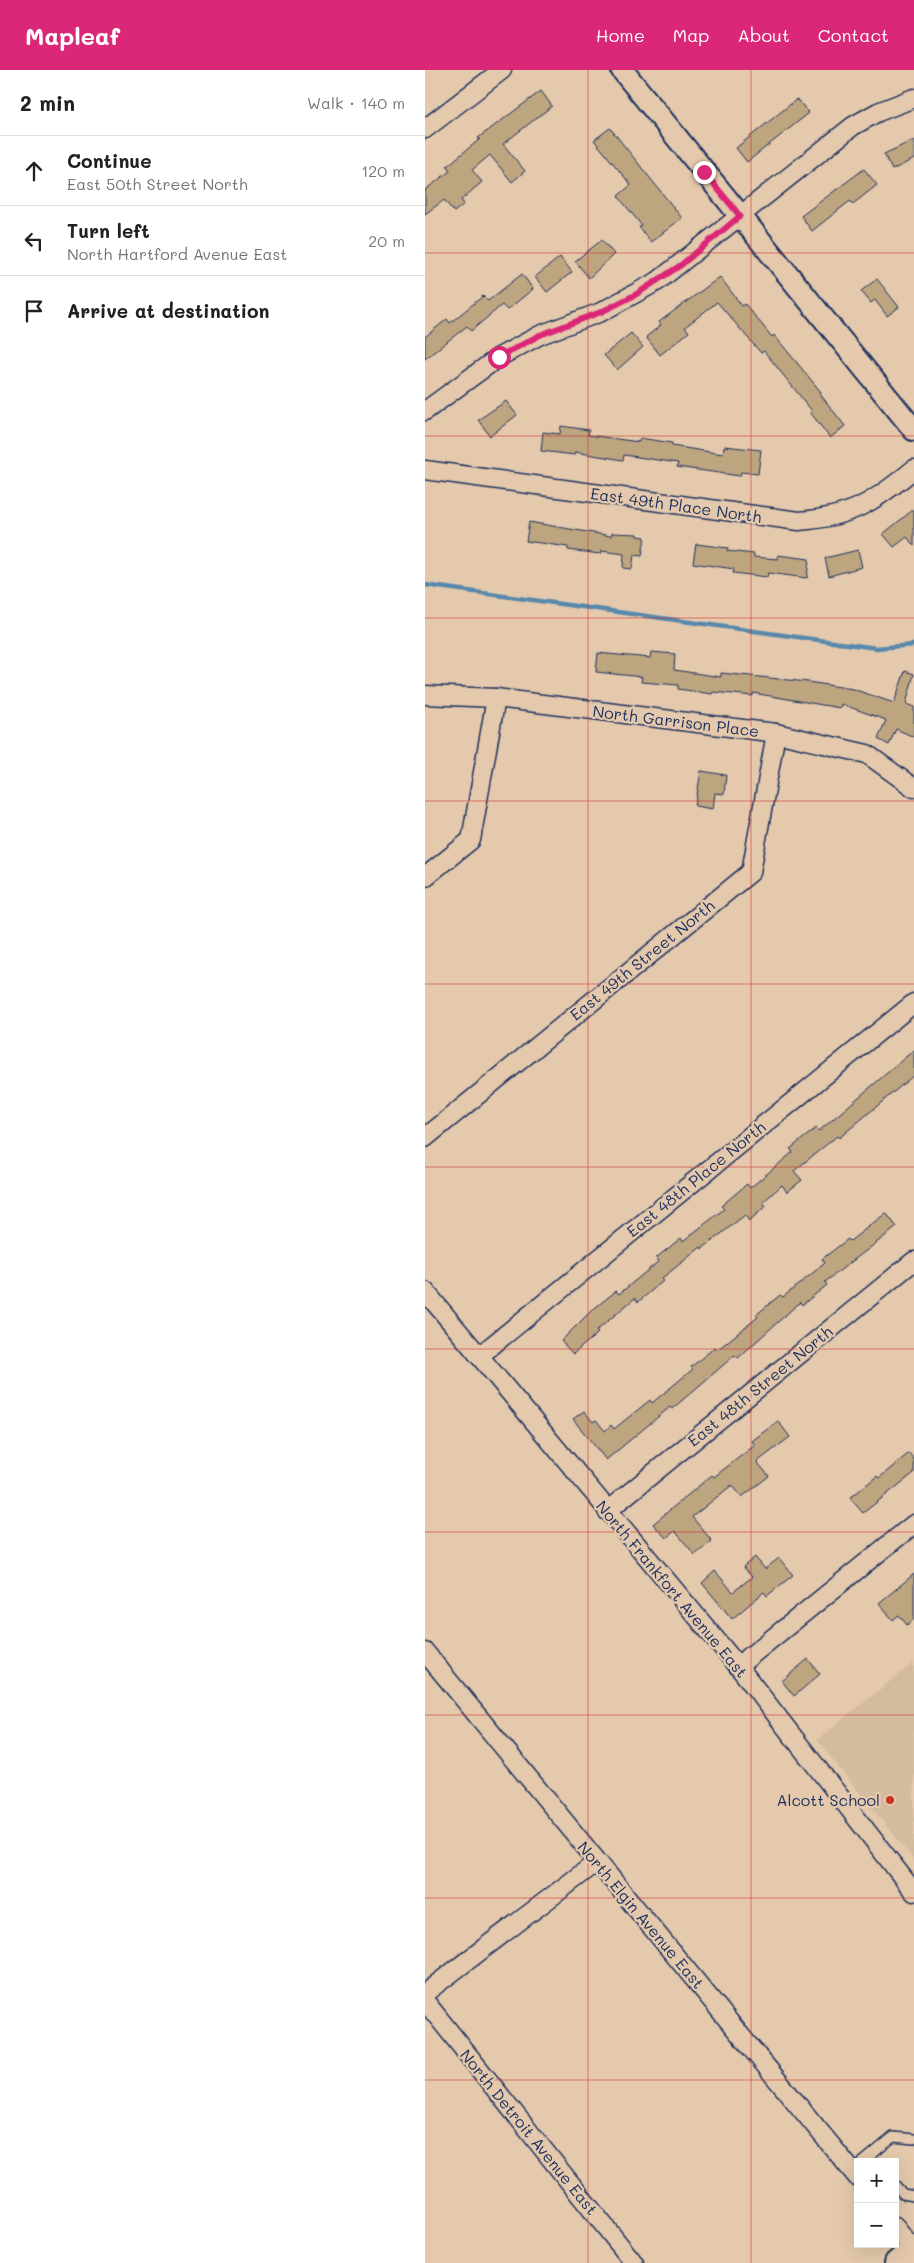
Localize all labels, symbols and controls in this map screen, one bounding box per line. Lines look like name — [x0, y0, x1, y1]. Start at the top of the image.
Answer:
text: Mapleaf — [25, 20, 120, 51]
text: Home — [596, 23, 645, 47]
text: Map — [673, 23, 709, 47]
text: About — [737, 23, 790, 47]
text: Contact — [818, 23, 889, 47]
text: 2 min — [20, 89, 75, 116]
text: Walk · 140 m — [307, 92, 405, 113]
text: Continue — [67, 148, 152, 173]
icon: ahead — [20, 157, 48, 185]
text: 120 m — [361, 160, 405, 181]
route end — [693, 161, 716, 184]
text: East 50th Street North — [67, 173, 248, 194]
text: Turn left — [67, 218, 150, 243]
icon: left — [20, 227, 48, 255]
text: 20 m — [368, 230, 405, 251]
text: North Hartford Avenue East — [67, 243, 287, 264]
icon: arrive — [20, 297, 48, 325]
text: Arrive at destination — [67, 298, 270, 323]
route start — [488, 346, 511, 369]
street label: East 49th Place North — [589, 482, 763, 527]
street label: North Garrison Place — [592, 700, 761, 741]
street label: East 49th Street North — [565, 895, 718, 1025]
street label: East 48th Place North — [622, 1116, 769, 1241]
street label: East 48th Street North — [683, 1321, 837, 1451]
street label: North Frankfort Avenue East — [592, 1496, 753, 1682]
place label: Alcott School — [776, 1789, 880, 1810]
marker: Alcott School — [884, 1794, 896, 1806]
street label: North Elgin Avenue East — [573, 1837, 709, 1993]
street label: North Detroit Avenue East — [456, 2044, 603, 2219]
map controls — [854, 2158, 899, 2248]
button: + — [854, 2158, 899, 2203]
button: − — [854, 2203, 899, 2248]

